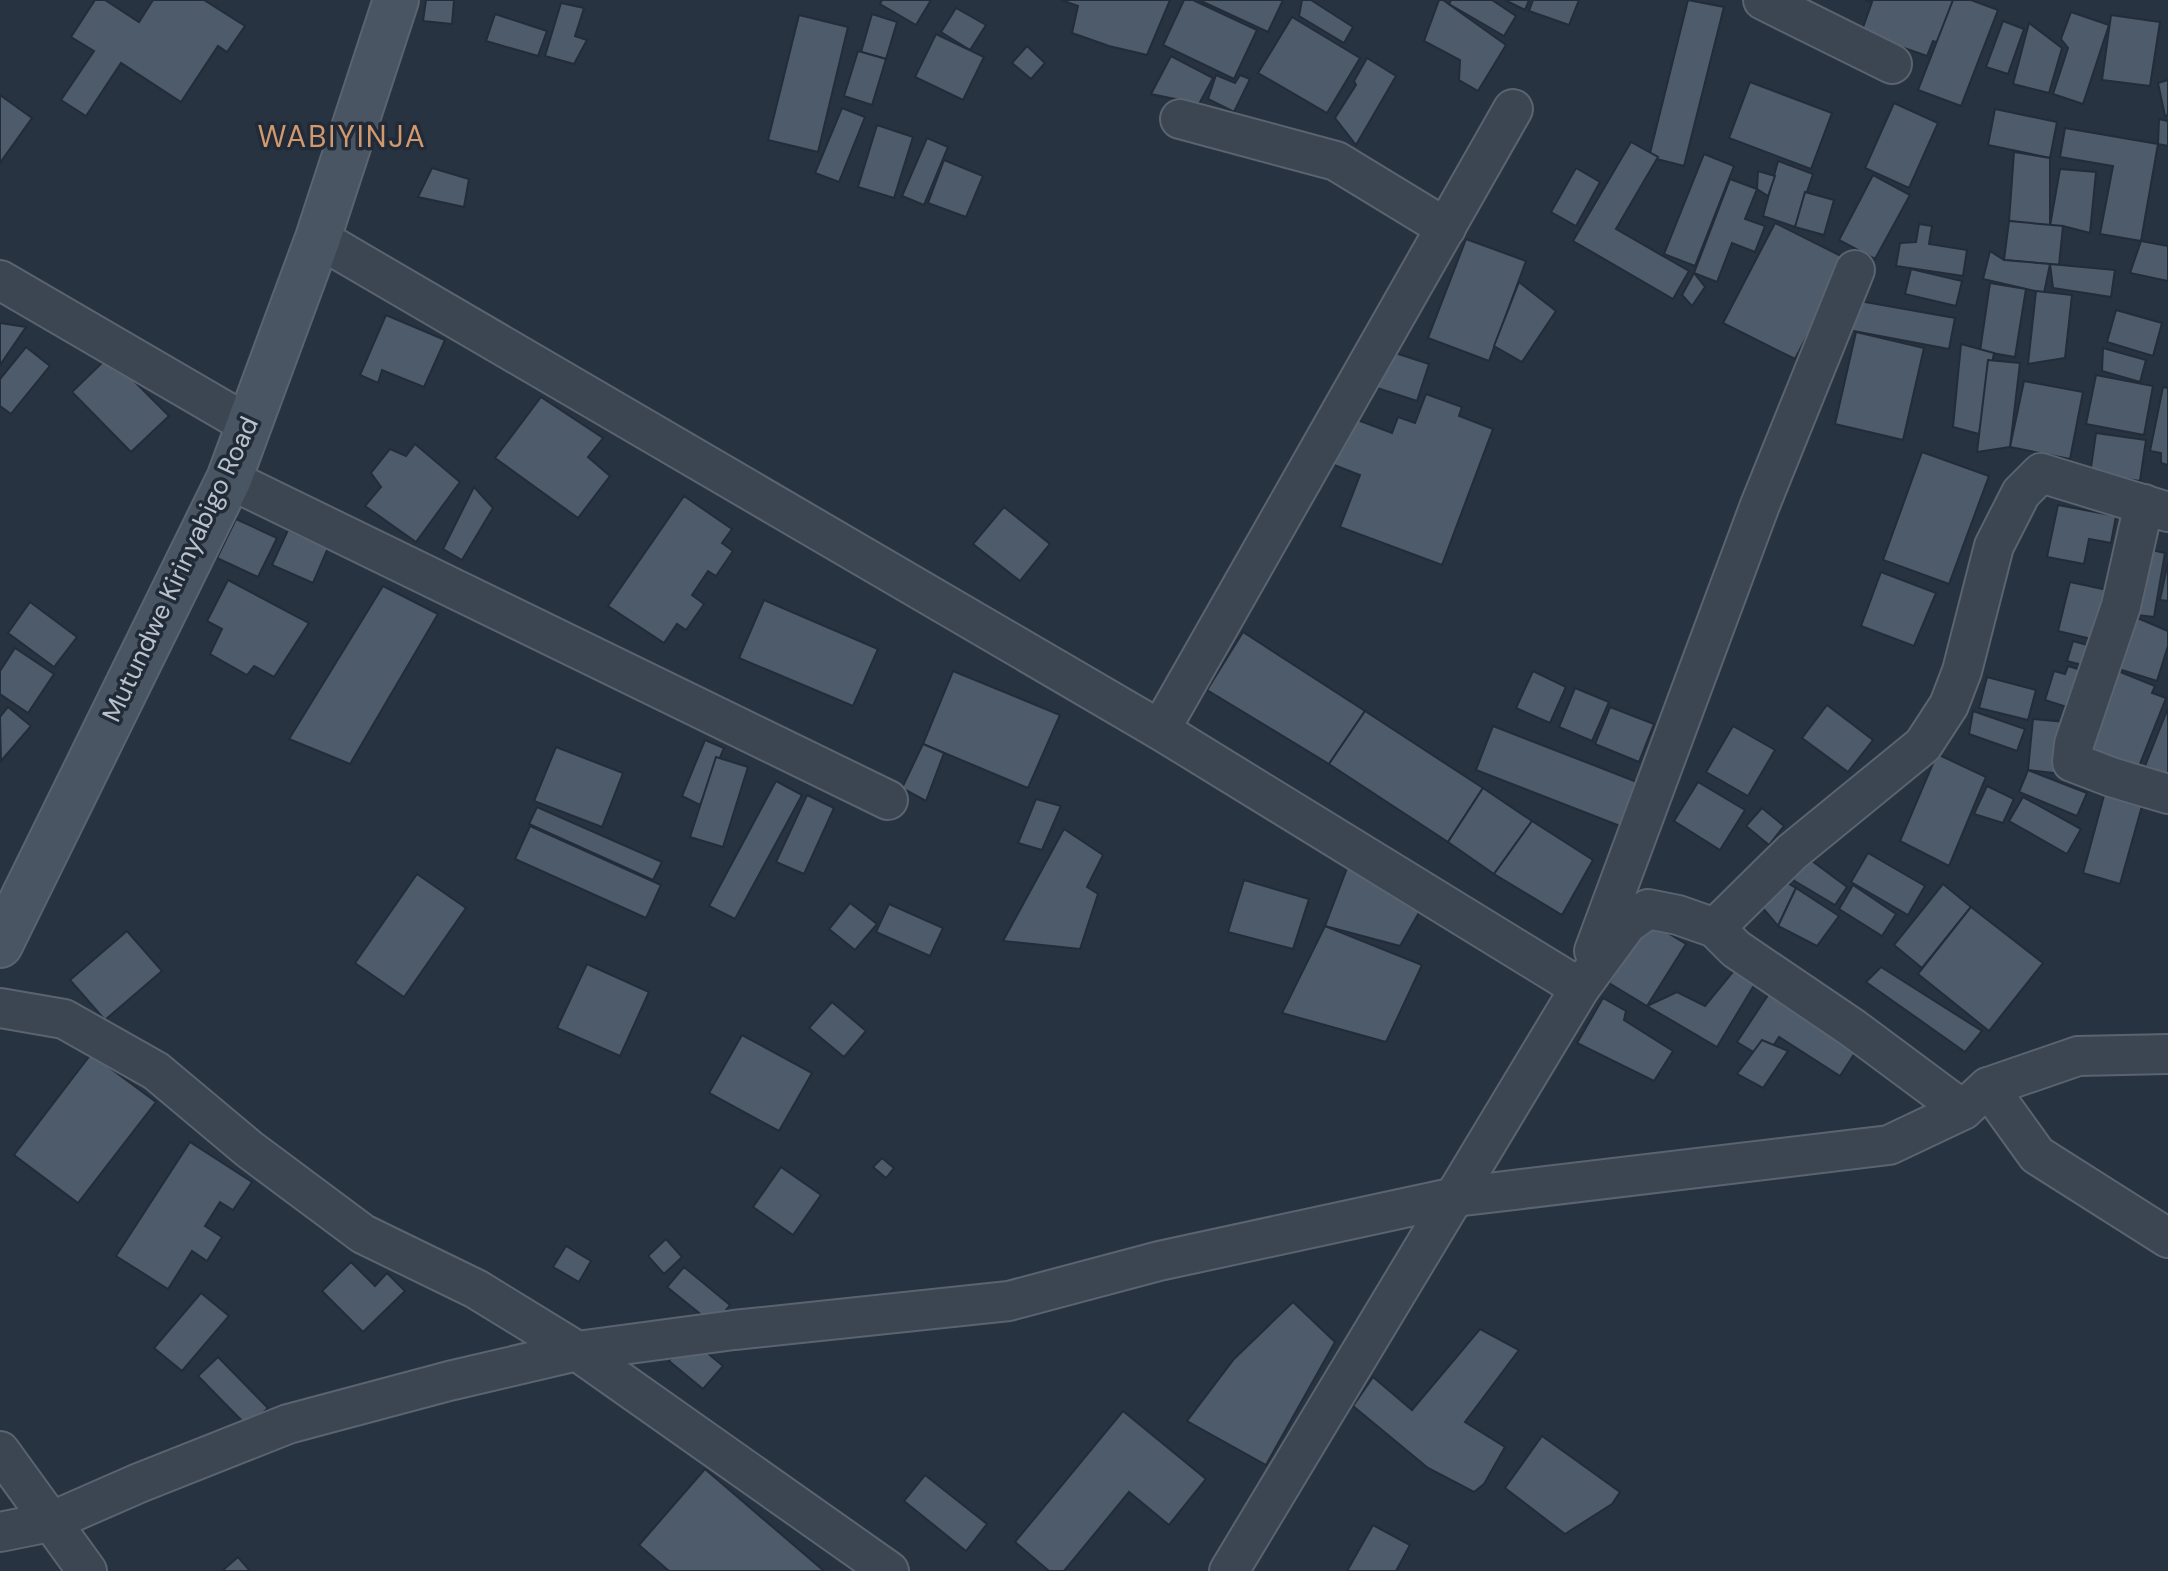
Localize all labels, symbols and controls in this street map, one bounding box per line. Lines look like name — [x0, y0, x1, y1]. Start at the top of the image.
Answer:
district label: WABIYINJA — [257, 117, 427, 156]
street label: Mutundwe Kirinyabigo Road — [94, 411, 266, 727]

